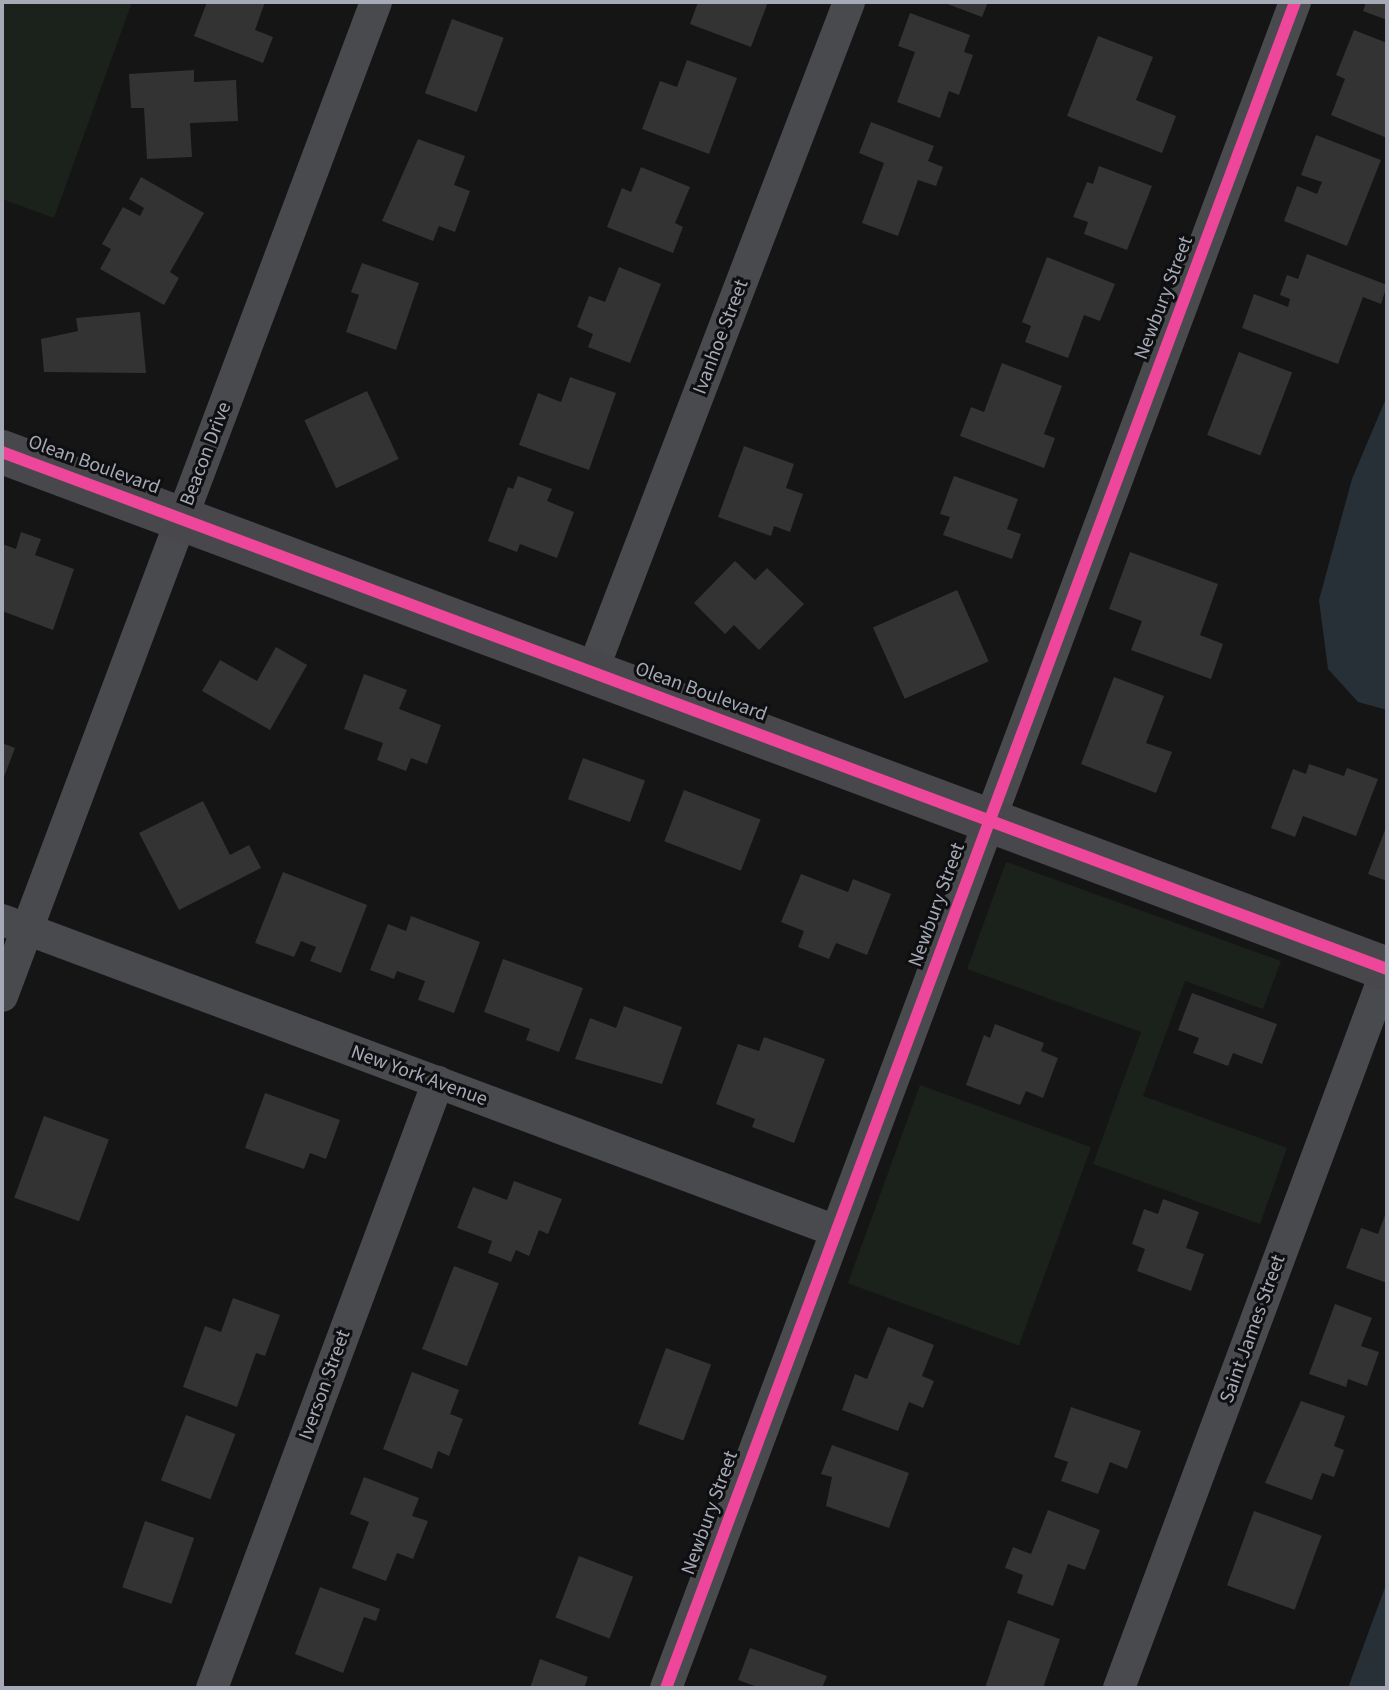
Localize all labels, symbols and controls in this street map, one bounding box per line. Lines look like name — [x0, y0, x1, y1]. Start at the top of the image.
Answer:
street label: Newbury Street — [1129, 233, 1199, 363]
street label: Ivanhoe Street — [688, 276, 754, 398]
street label: Beacon Drive — [175, 399, 237, 509]
street label: Olean Boulevard — [25, 430, 163, 500]
street label: Olean Boulevard — [632, 657, 770, 727]
street label: Newbury Street — [903, 840, 971, 970]
street label: New York Avenue — [348, 1040, 490, 1112]
street label: Saint James Street — [1215, 1252, 1291, 1406]
street label: Iverson Street — [294, 1327, 356, 1443]
street label: Newbury Street — [676, 1448, 744, 1578]

